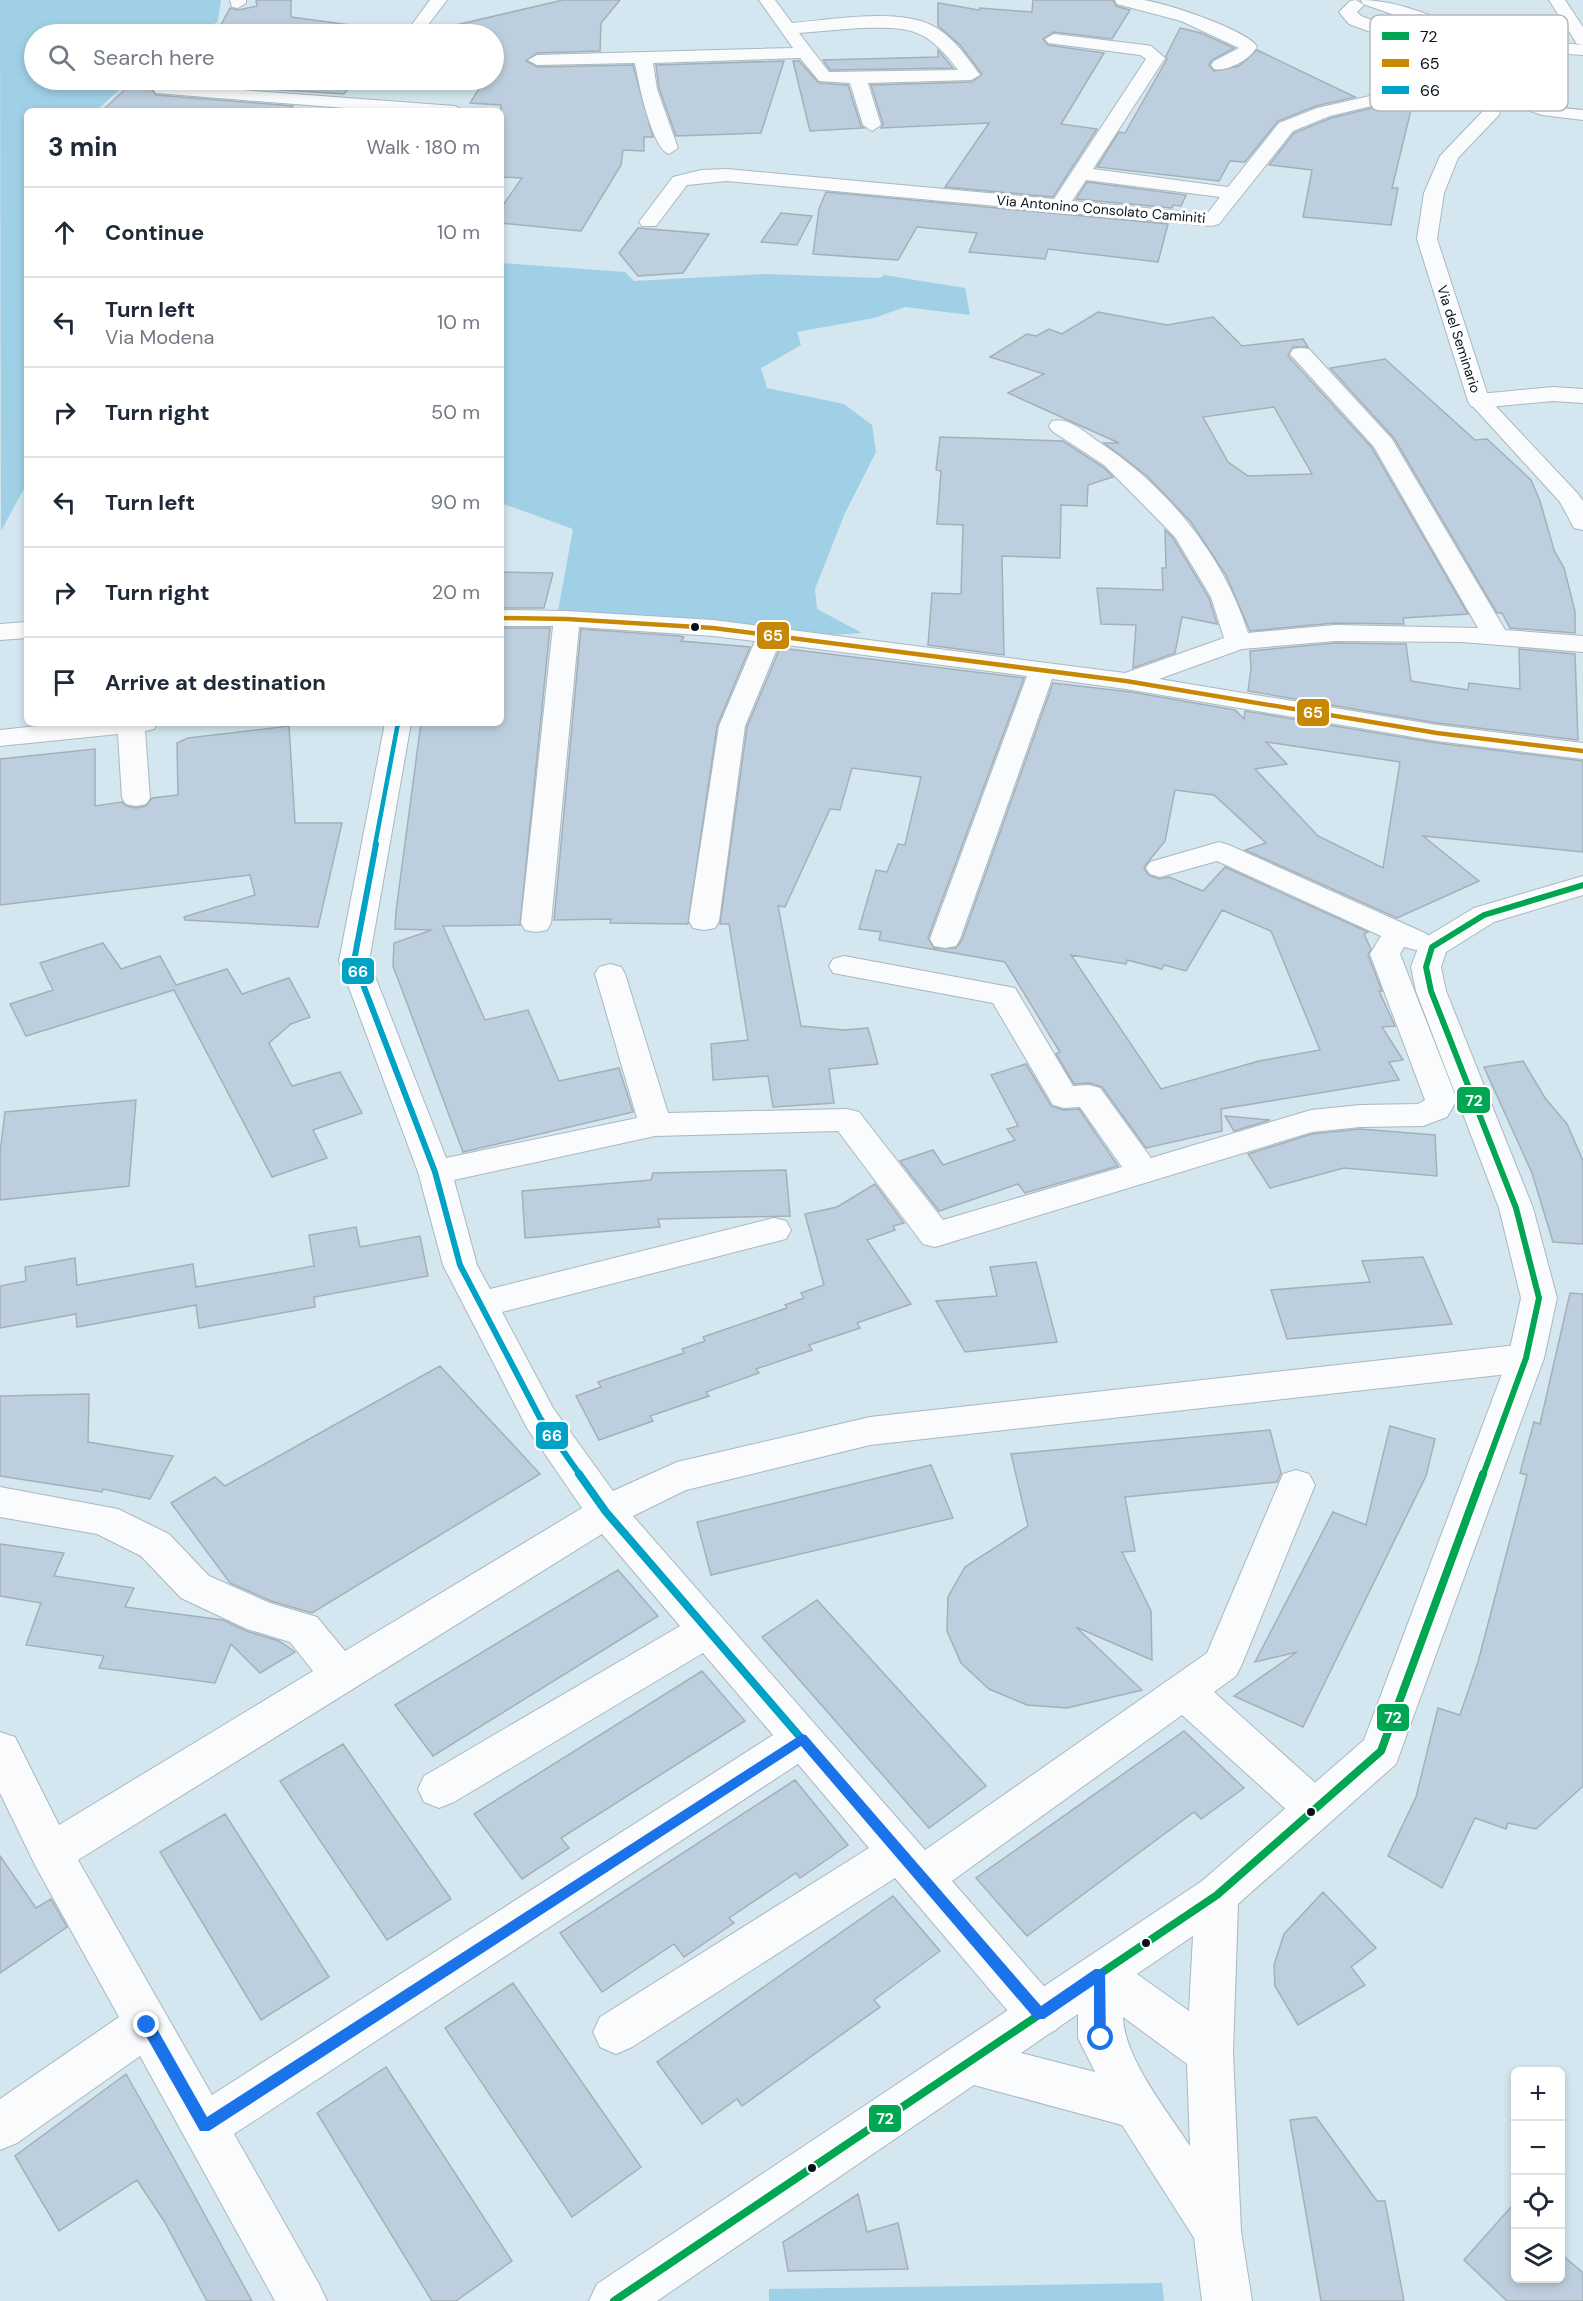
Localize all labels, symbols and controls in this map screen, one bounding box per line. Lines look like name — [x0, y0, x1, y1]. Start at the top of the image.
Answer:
legend — [1370, 15, 1568, 111]
search box — [24, 24, 504, 90]
text: 72 — [1420, 26, 1437, 47]
icon: search — [45, 41, 78, 74]
text: Search here — [93, 43, 214, 72]
text: 65 — [1420, 53, 1440, 74]
text: 66 — [1420, 80, 1440, 101]
text: 3 min — [48, 130, 117, 164]
text: Walk · 180 m — [366, 134, 480, 160]
street label: Via Antonino Consolato Caminiti — [996, 191, 1206, 227]
icon: ahead — [48, 216, 81, 249]
text: Continue — [105, 218, 204, 247]
text: 10 m — [437, 219, 480, 245]
street label: Via del Seminario — [1433, 283, 1485, 395]
text: Turn left — [105, 295, 195, 324]
icon: left — [48, 306, 81, 339]
text: 10 m — [437, 309, 480, 335]
text: Via Modena — [105, 324, 214, 350]
icon: right — [48, 396, 81, 429]
text: Turn right — [105, 398, 210, 427]
text: 50 m — [431, 399, 480, 425]
icon: left — [48, 486, 81, 519]
text: Turn left — [105, 488, 195, 517]
text: 90 m — [431, 489, 480, 515]
icon: right — [48, 576, 81, 609]
text: Turn right — [105, 578, 210, 607]
text: 20 m — [432, 579, 480, 605]
unlabelled marker — [689, 621, 701, 633]
line badge: 65 — [756, 621, 790, 650]
text: 65 — [763, 625, 783, 646]
icon: arrive — [48, 666, 81, 699]
text: Arrive at destination — [105, 668, 326, 697]
line badge: 65 — [1296, 698, 1330, 727]
text: 65 — [1303, 702, 1323, 723]
line badge: 66 — [341, 957, 375, 985]
text: 66 — [348, 961, 368, 982]
line badge: 72 — [1456, 1086, 1491, 1114]
text: 72 — [1465, 1090, 1483, 1111]
line badge: 66 — [535, 1421, 569, 1450]
text: 66 — [542, 1425, 562, 1446]
line badge: 72 — [1376, 1703, 1410, 1732]
text: 72 — [1384, 1707, 1402, 1728]
unlabelled marker — [1305, 1806, 1317, 1818]
unlabelled marker — [1140, 1937, 1152, 1949]
route end — [133, 2011, 159, 2037]
route start — [1087, 2024, 1113, 2050]
map controls — [1511, 2067, 1565, 2283]
button: + — [1511, 2067, 1565, 2121]
line badge: 72 — [868, 2104, 902, 2133]
text: 72 — [876, 2108, 894, 2129]
button: − — [1511, 2121, 1565, 2175]
unlabelled marker — [806, 2162, 818, 2174]
button: locate — [1511, 2175, 1565, 2229]
button: layers — [1511, 2229, 1565, 2283]

